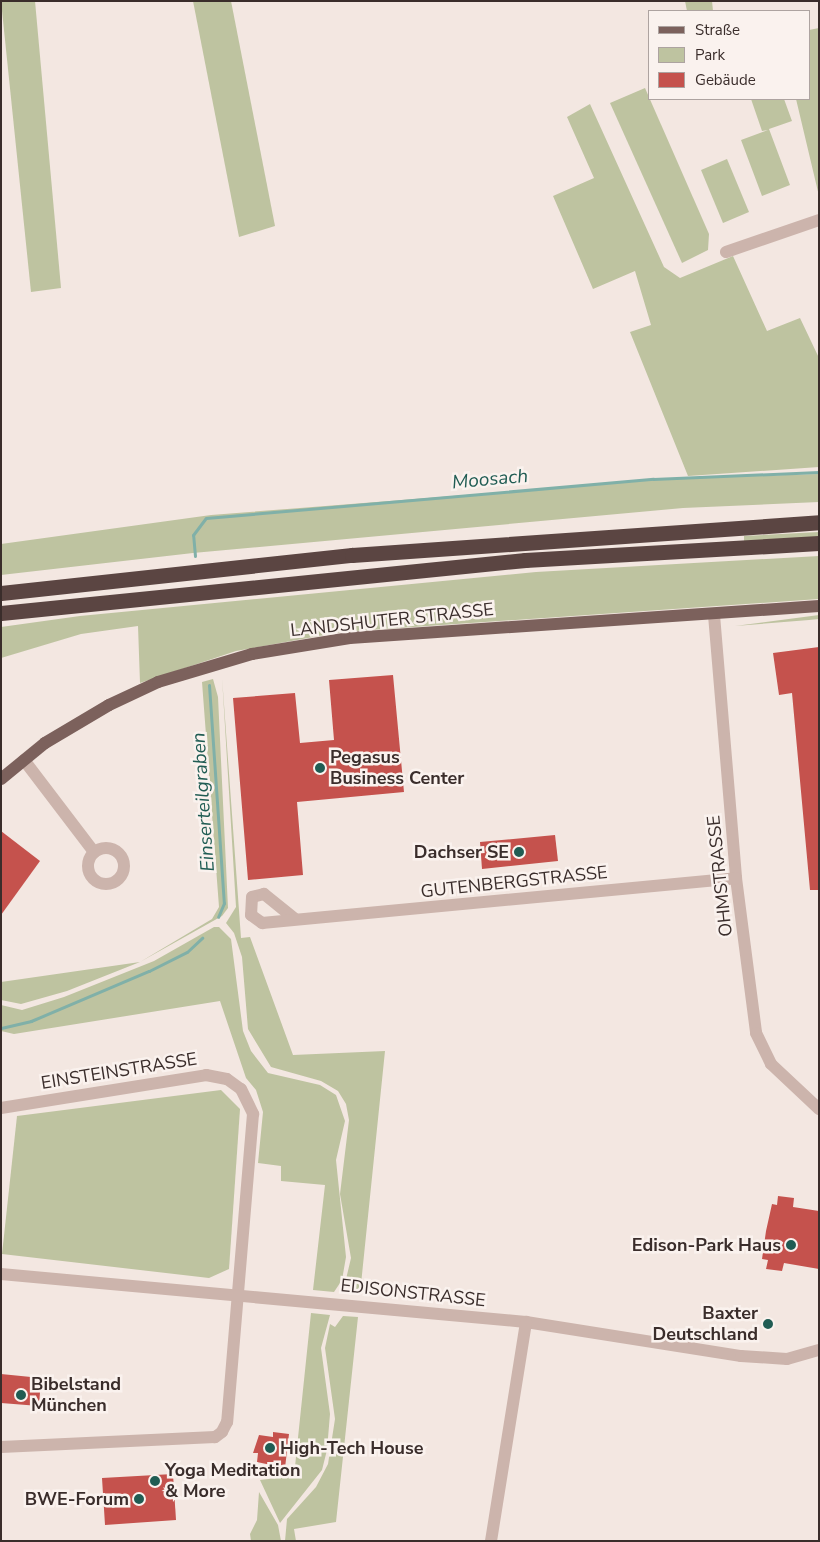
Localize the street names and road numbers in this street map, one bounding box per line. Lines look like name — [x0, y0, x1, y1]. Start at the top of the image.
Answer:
street label: LANDSHUTER STRASSE — [289, 599, 495, 641]
street label: OHMSTRASSE — [703, 814, 737, 938]
street label: GUTENBERGSTRASSE — [420, 861, 608, 903]
street label: EINSTEINSTRASSE — [39, 1048, 199, 1094]
street label: EDISONSTRASSE — [339, 1275, 487, 1311]

